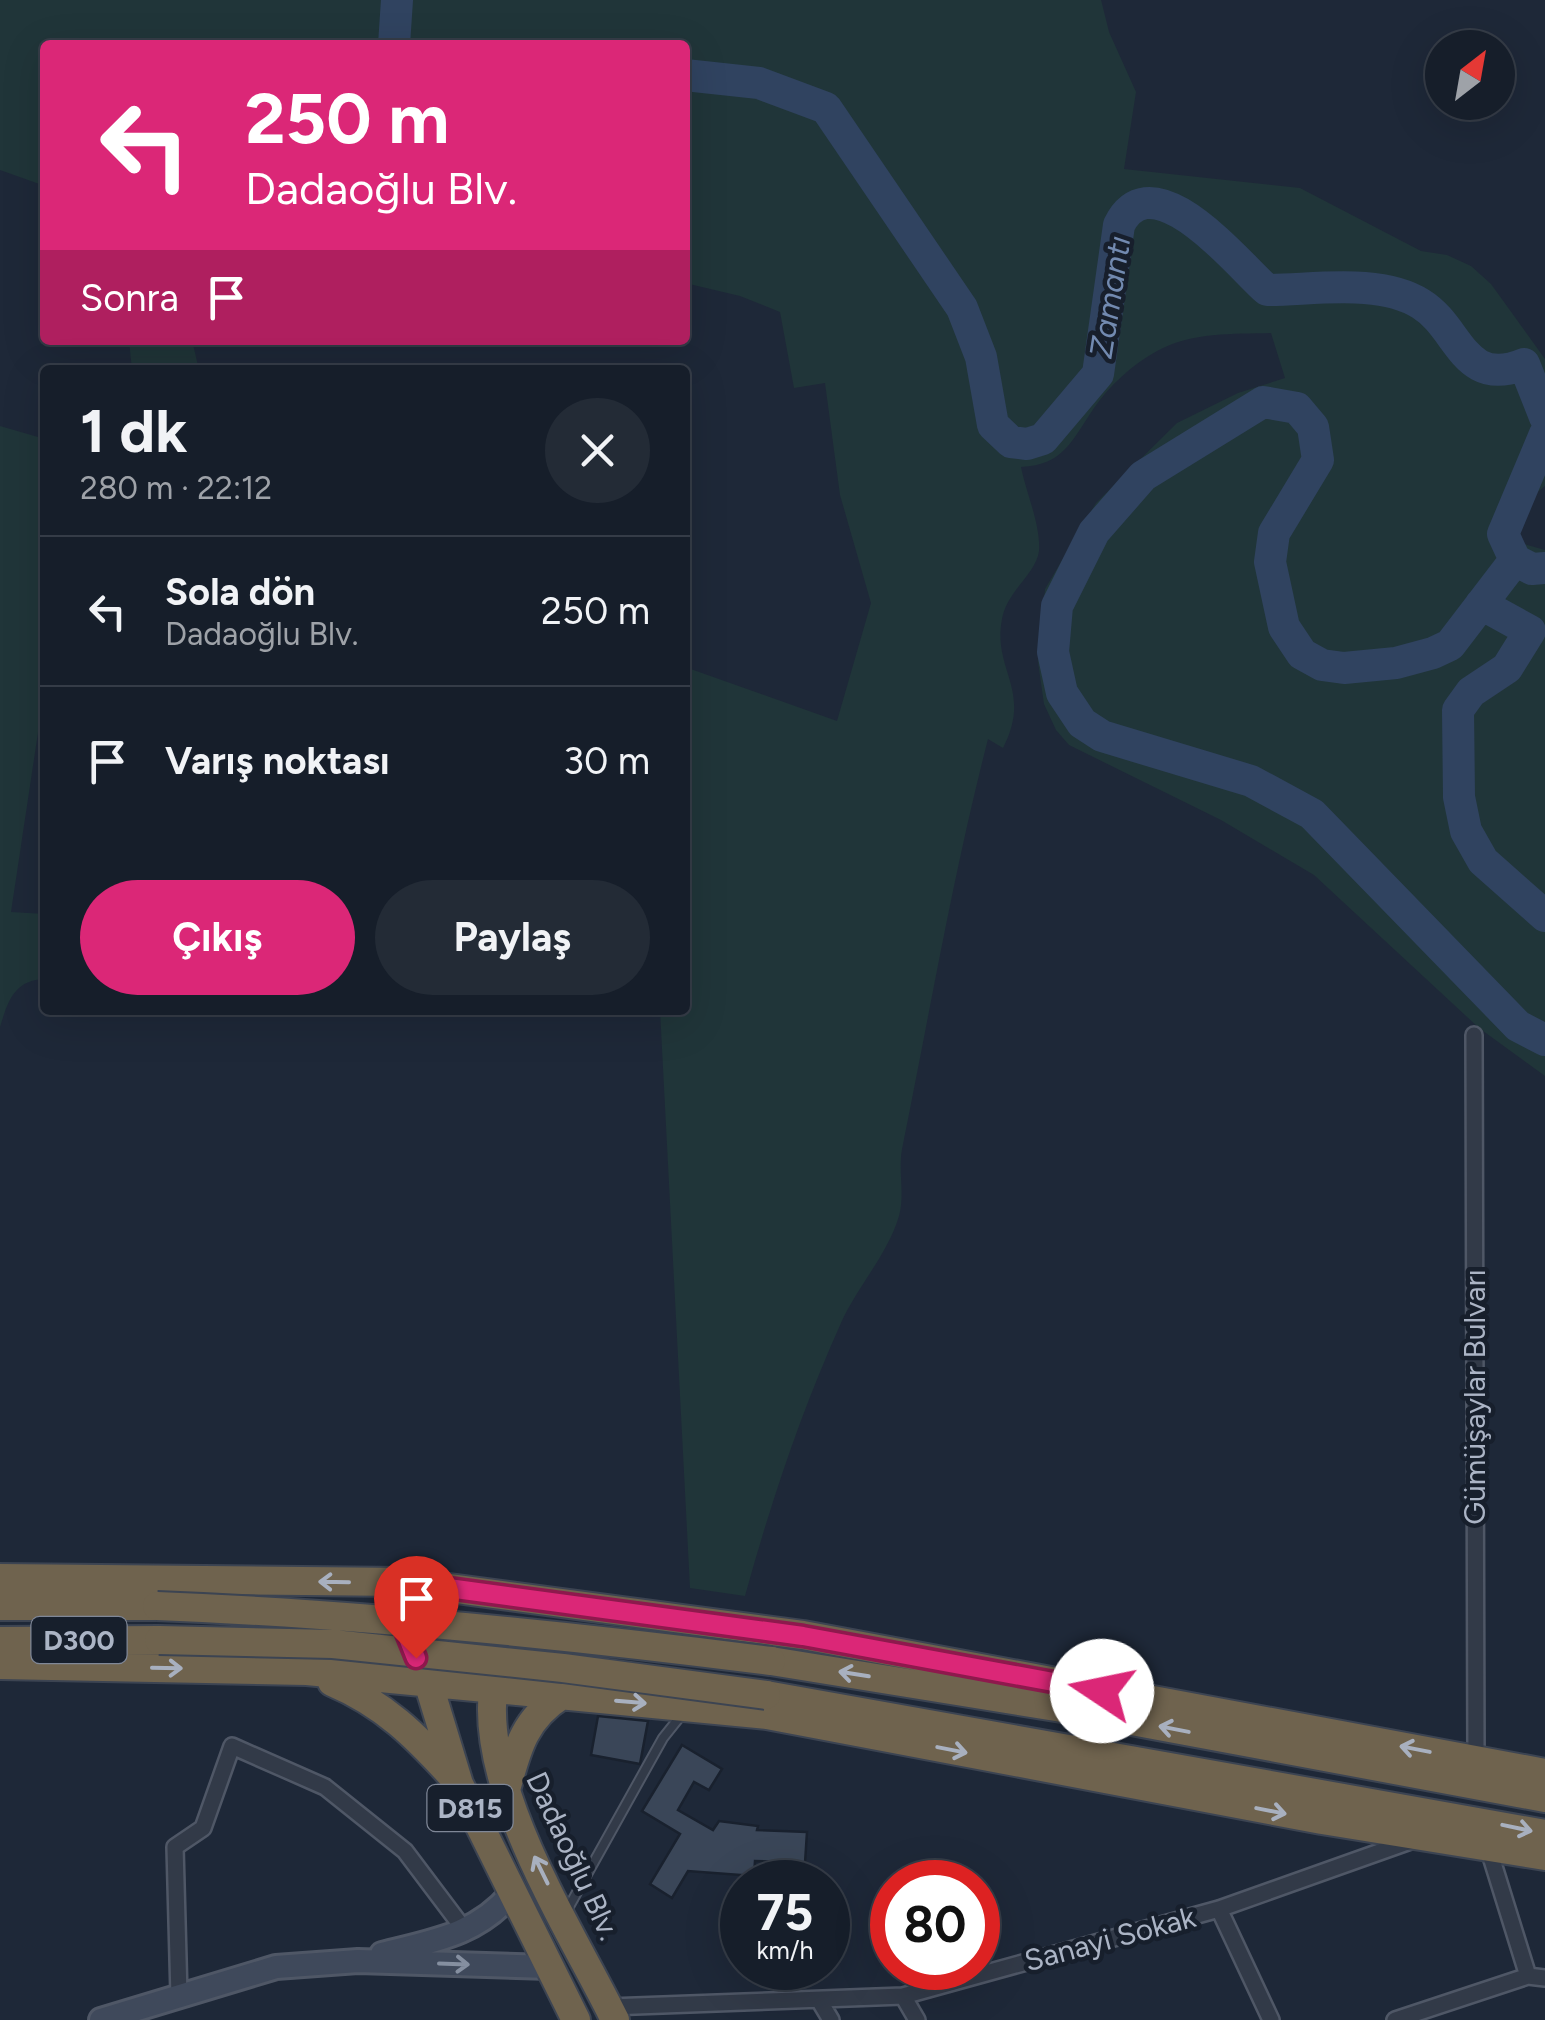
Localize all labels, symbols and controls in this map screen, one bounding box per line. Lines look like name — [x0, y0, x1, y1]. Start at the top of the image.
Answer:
north arrow — [1425, 30, 1515, 120]
map controls — [1425, 30, 1515, 120]
text: 250 m — [245, 76, 449, 161]
icon: left — [80, 80, 210, 210]
text: Dadaoğlu Blv. — [245, 161, 517, 215]
water label: Zamantı — [1082, 233, 1138, 361]
icon: arrive — [199, 270, 254, 325]
text: Sonra — [80, 275, 179, 321]
text: 1 dk — [80, 395, 188, 467]
button: close — [545, 398, 650, 503]
text: 280 m · 22:12 — [80, 469, 272, 507]
text: Sola dön — [165, 569, 315, 615]
icon: left — [80, 584, 135, 639]
text: 250 m — [541, 588, 650, 634]
text: Dadaoğlu Blv. — [165, 615, 358, 653]
icon: arrive — [80, 734, 135, 789]
text: Varış noktası — [165, 738, 390, 784]
text: 30 m — [563, 738, 650, 784]
button: Çıkış — [80, 880, 355, 995]
button: Paylaş — [375, 880, 650, 995]
street label: Gümüşaylar Bulvarı — [1456, 1269, 1493, 1525]
pin — [374, 1556, 459, 1659]
icon: arrive — [389, 1571, 444, 1626]
one-way arrow — [318, 1572, 350, 1592]
road number: D300 — [32, 1617, 126, 1663]
position arrow — [1050, 1639, 1154, 1743]
one-way arrow — [151, 1659, 183, 1678]
one-way arrow — [838, 1664, 870, 1683]
one-way arrow — [614, 1693, 647, 1712]
one-way arrow — [1158, 1719, 1191, 1738]
one-way arrow — [1399, 1739, 1432, 1758]
one-way arrow — [935, 1741, 968, 1760]
street label: Dadaoğlu Blv. — [518, 1766, 629, 1946]
road number: D815 — [428, 1785, 512, 1831]
one-way arrow — [1254, 1802, 1287, 1821]
one-way arrow — [1500, 1819, 1532, 1838]
one-way arrow — [531, 1856, 550, 1885]
speed limit sign: 80 — [870, 1860, 1000, 1990]
text: 75 — [757, 1882, 813, 1943]
street label: Sanayi Sokak — [1020, 1898, 1200, 1979]
text: km/h — [756, 1935, 814, 1965]
one-way arrow — [437, 1954, 469, 1973]

